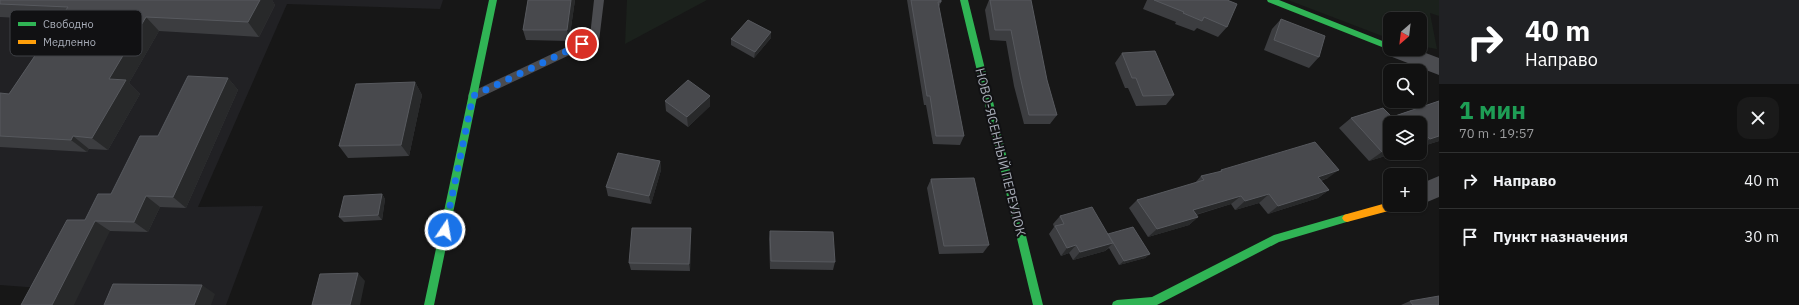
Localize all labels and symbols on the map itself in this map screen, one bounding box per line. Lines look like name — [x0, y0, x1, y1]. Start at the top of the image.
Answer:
legend — [10, 10, 142, 56]
north arrow — [1383, 12, 1427, 56]
text: Свободно — [43, 17, 94, 31]
pin — [565, 27, 599, 61]
text: Медленно — [43, 35, 96, 49]
street label: НОВО-ЯСЕННЫЙ ПЕРЕУЛОК — [971, 66, 1030, 239]
position arrow — [424, 209, 466, 251]

